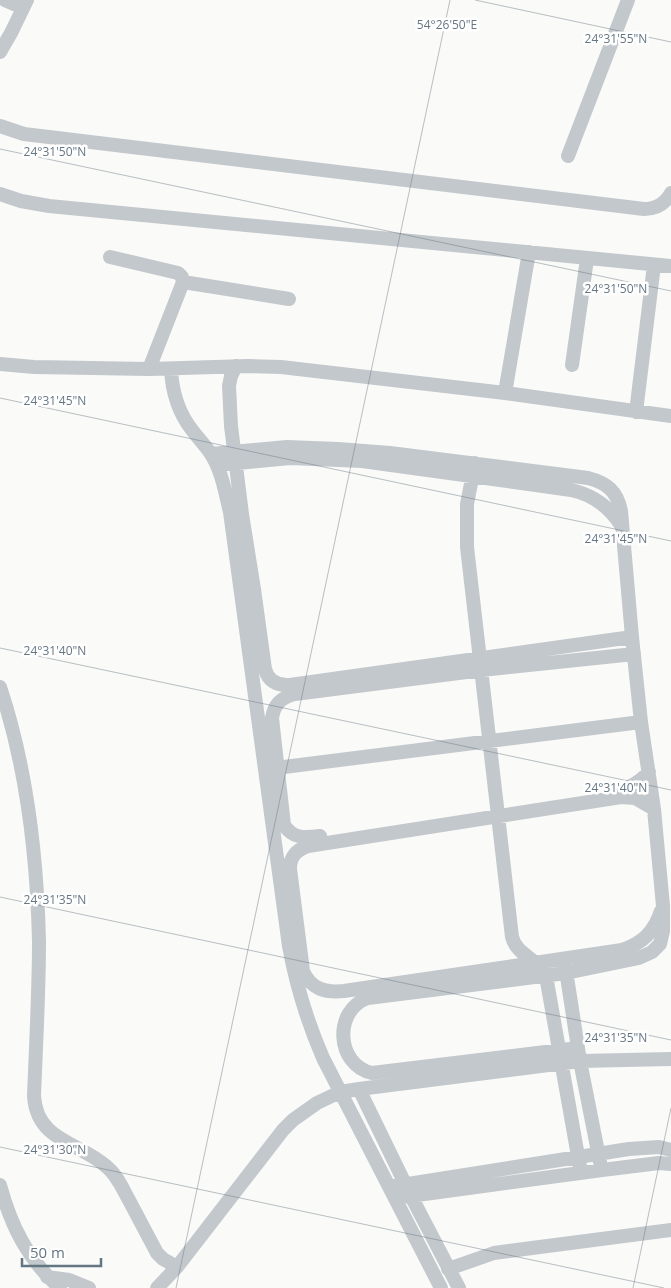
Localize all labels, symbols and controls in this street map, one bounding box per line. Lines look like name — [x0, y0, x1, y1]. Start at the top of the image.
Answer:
text: 54°26'50"E — [417, 16, 477, 33]
text: 24°31'55"N — [585, 30, 647, 47]
text: 24°31'50"N — [24, 143, 86, 160]
text: 24°31'50"N — [585, 280, 647, 297]
text: 24°31'45"N — [24, 392, 86, 409]
text: 24°31'45"N — [585, 530, 647, 547]
text: 24°31'40"N — [24, 642, 86, 659]
text: 24°31'40"N — [585, 779, 647, 796]
text: 24°31'35"N — [24, 891, 86, 908]
text: 24°31'35"N — [585, 1029, 647, 1046]
text: 24°31'30"N — [24, 1141, 86, 1158]
scale bar — [22, 1236, 101, 1268]
text: 50 m — [30, 1242, 65, 1262]

